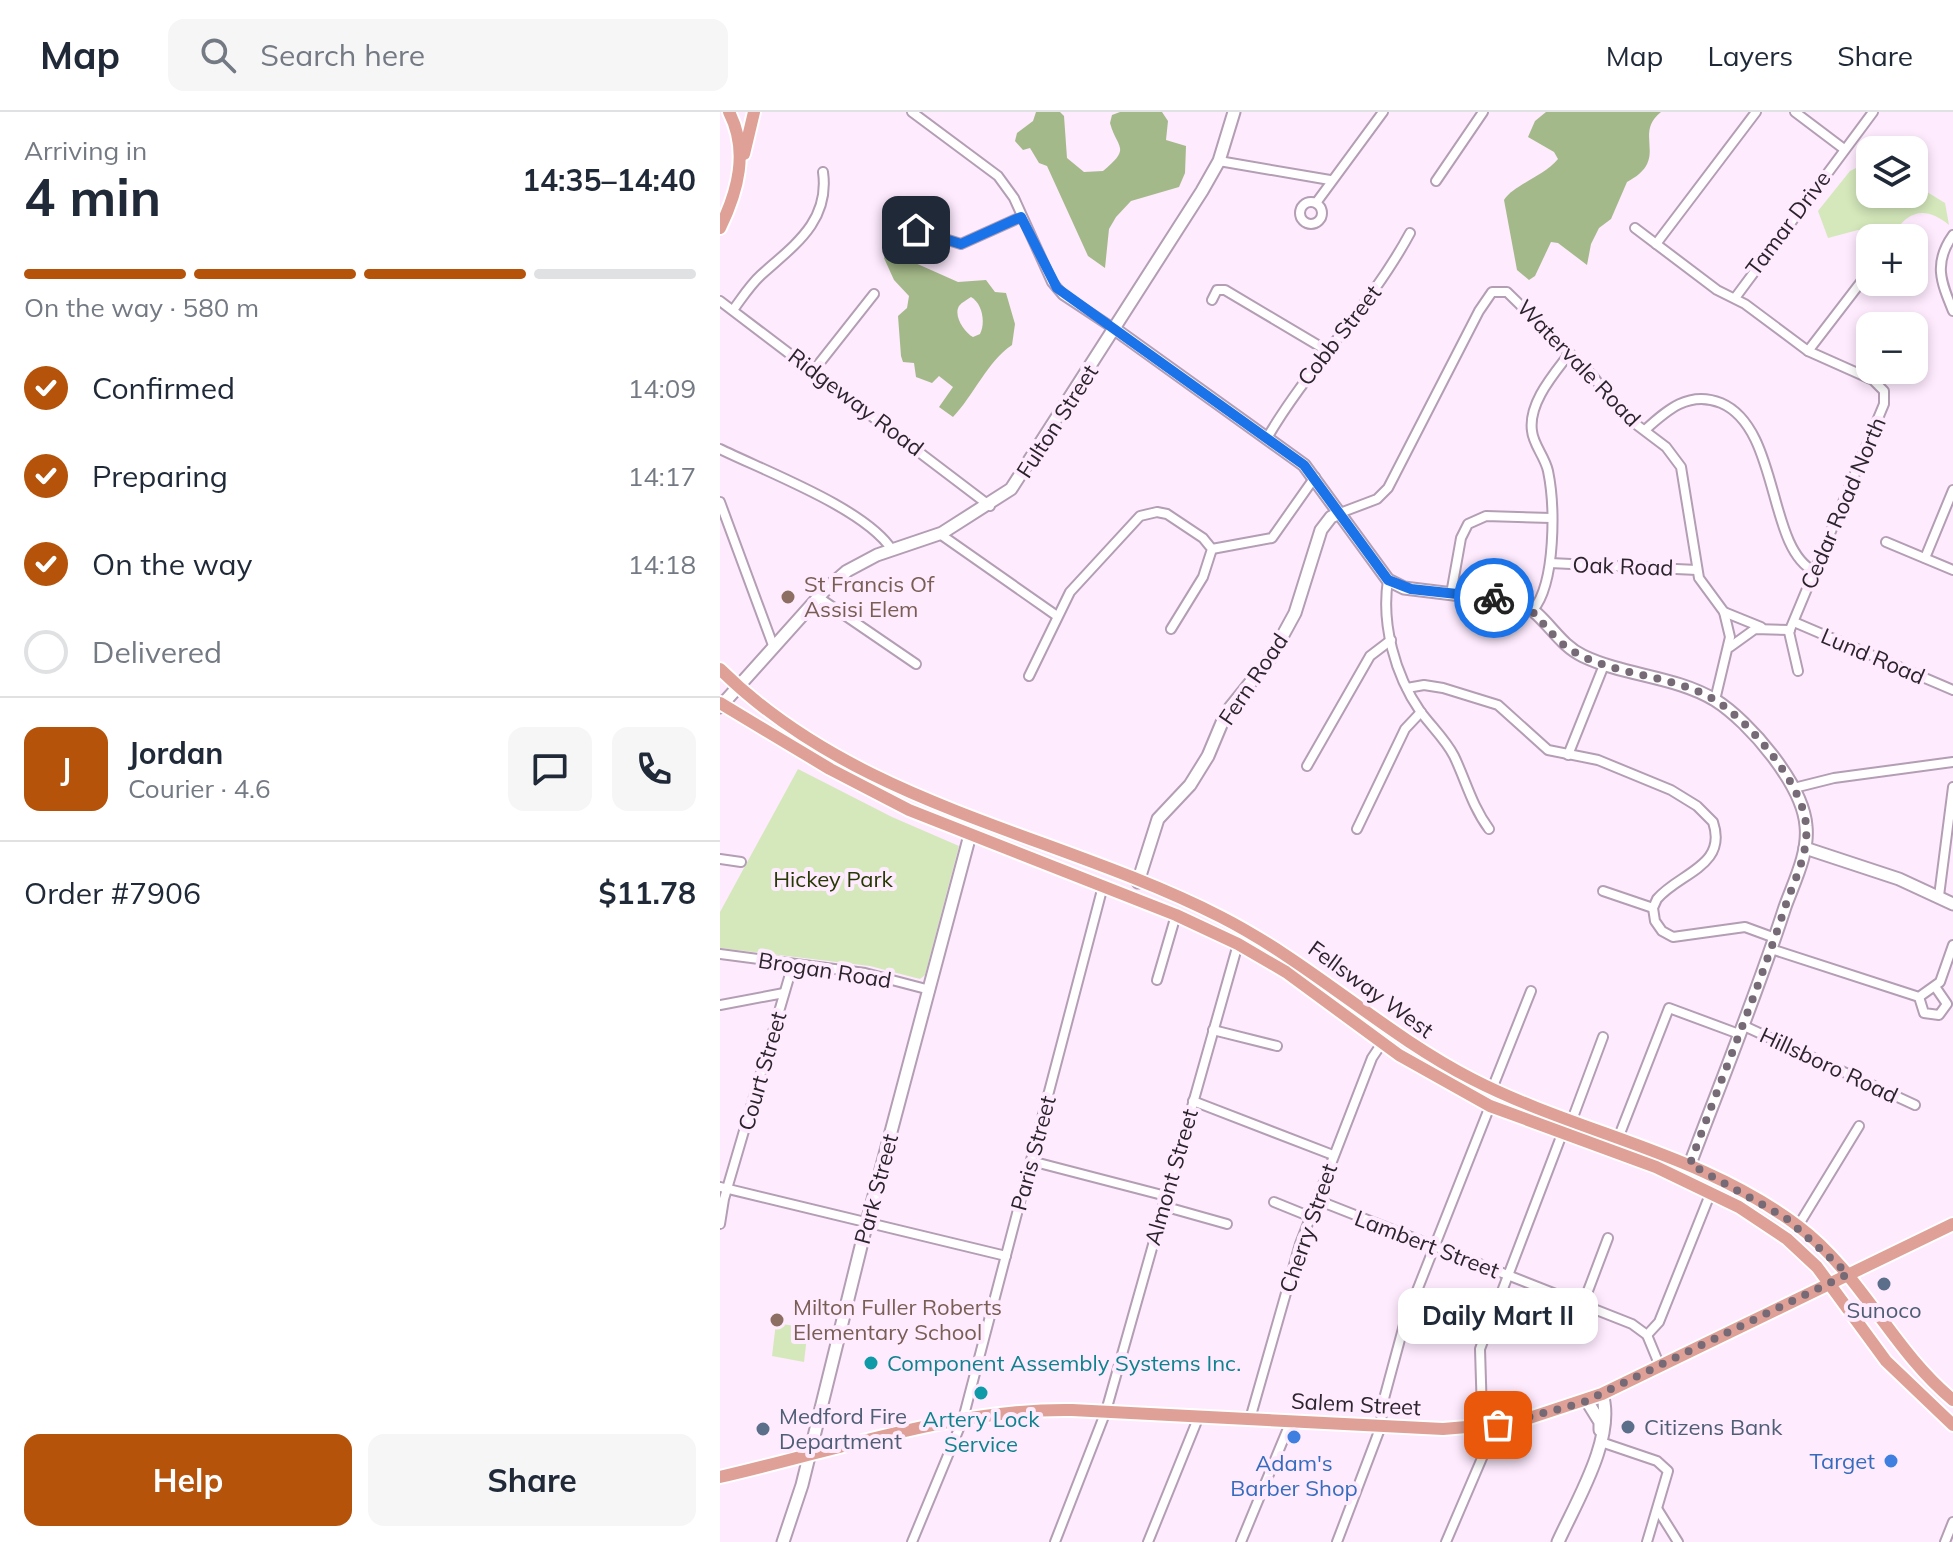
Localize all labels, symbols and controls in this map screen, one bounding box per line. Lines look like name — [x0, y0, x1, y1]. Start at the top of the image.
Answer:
search box — [168, 19, 728, 91]
text: Map — [40, 31, 120, 79]
icon: search — [196, 33, 240, 77]
text: Search here — [260, 36, 425, 74]
text: Map — [1606, 38, 1663, 73]
text: Layers — [1707, 38, 1793, 73]
text: Share — [1837, 38, 1913, 73]
text: Arriving in — [24, 134, 147, 167]
map controls — [1856, 136, 1928, 384]
button: layers — [1856, 136, 1928, 208]
text: 14:35–14:40 — [522, 161, 696, 199]
text: 4 min — [24, 164, 161, 229]
street label: Tamar Drive — [1739, 165, 1837, 281]
pin — [882, 196, 950, 264]
icon: home — [894, 208, 938, 252]
button: + — [1856, 224, 1928, 296]
street label: Cobb Street — [1291, 279, 1387, 391]
text: On the way · 580 m — [24, 291, 259, 324]
street label: Watervale Road — [1511, 294, 1647, 432]
button: − — [1856, 312, 1928, 384]
street label: Ridgeway Road — [783, 342, 929, 462]
street label: Fulton Street — [1010, 359, 1104, 483]
icon: check — [24, 366, 68, 410]
text: Confirmed — [92, 369, 235, 407]
text: 14:09 — [628, 372, 696, 405]
street label: Cedar Road North — [1794, 413, 1892, 593]
icon: check — [24, 454, 68, 498]
text: Preparing — [92, 457, 228, 495]
text: 14:17 — [628, 460, 696, 493]
icon: check — [24, 542, 68, 586]
text: On the way — [92, 545, 252, 583]
text: 14:18 — [628, 548, 696, 581]
street label: Oak Road — [1572, 550, 1674, 582]
courier — [1454, 558, 1534, 638]
place label: St Francis Of Assisi Elem — [804, 570, 935, 623]
icon: bike — [1472, 576, 1516, 620]
marker: St Francis Of Assisi Elem — [779, 588, 797, 606]
street label: Lund Road — [1817, 622, 1929, 690]
street label: Fern Road — [1212, 628, 1294, 730]
text: Delivered — [92, 633, 222, 671]
button: chat — [508, 727, 592, 811]
button: phone — [612, 727, 696, 811]
text: Jordan — [128, 734, 223, 772]
text: J — [61, 750, 71, 788]
text: Courier · 4.6 — [128, 772, 271, 805]
park label: Hickey Park — [773, 865, 893, 893]
text: Order #7906 — [24, 874, 201, 912]
text: $11.78 — [599, 874, 696, 912]
street label: Fellsway West — [1303, 934, 1439, 1044]
street label: Brogan Road — [756, 946, 894, 994]
street label: Court Street — [732, 1008, 792, 1134]
street label: Hillsboro Road — [1755, 1021, 1903, 1109]
street label: Paris Street — [1004, 1092, 1062, 1213]
street label: Almont Street — [1138, 1105, 1204, 1248]
street label: Park Street — [848, 1131, 904, 1247]
street label: Cherry Street — [1273, 1159, 1343, 1296]
street label: Lambert Street — [1351, 1204, 1503, 1285]
marker: Sunoco — [1875, 1275, 1893, 1293]
callout: Daily Mart II — [1398, 1289, 1598, 1345]
place label: Milton Fuller Roberts Elementary School — [793, 1293, 1002, 1346]
place label: Sunoco — [1846, 1296, 1922, 1324]
text: Daily Mart II — [1422, 1299, 1574, 1332]
marker: Milton Fuller Roberts Elementary School — [768, 1311, 786, 1329]
place label: Component Assembly Systems Inc. — [887, 1349, 1241, 1377]
marker: Component Assembly Systems Inc. — [862, 1354, 880, 1372]
marker: Artery Lock Service — [972, 1384, 990, 1402]
street label: Salem Street — [1290, 1387, 1422, 1421]
pin — [1464, 1391, 1532, 1459]
place label: Medford Fire Department — [779, 1402, 907, 1455]
icon: bag — [1476, 1403, 1520, 1447]
place label: Artery Lock Service — [922, 1405, 1040, 1458]
place label: Citizens Bank — [1644, 1413, 1783, 1441]
marker: Citizens Bank — [1619, 1418, 1637, 1436]
marker: Medford Fire Department — [754, 1420, 772, 1438]
marker: Adam's Barber Shop — [1285, 1428, 1303, 1446]
button: Help — [24, 1434, 352, 1526]
button: Share — [368, 1434, 696, 1526]
place label: Target — [1809, 1447, 1875, 1475]
place label: Adam's Barber Shop — [1230, 1449, 1358, 1502]
marker: Target — [1882, 1452, 1900, 1470]

